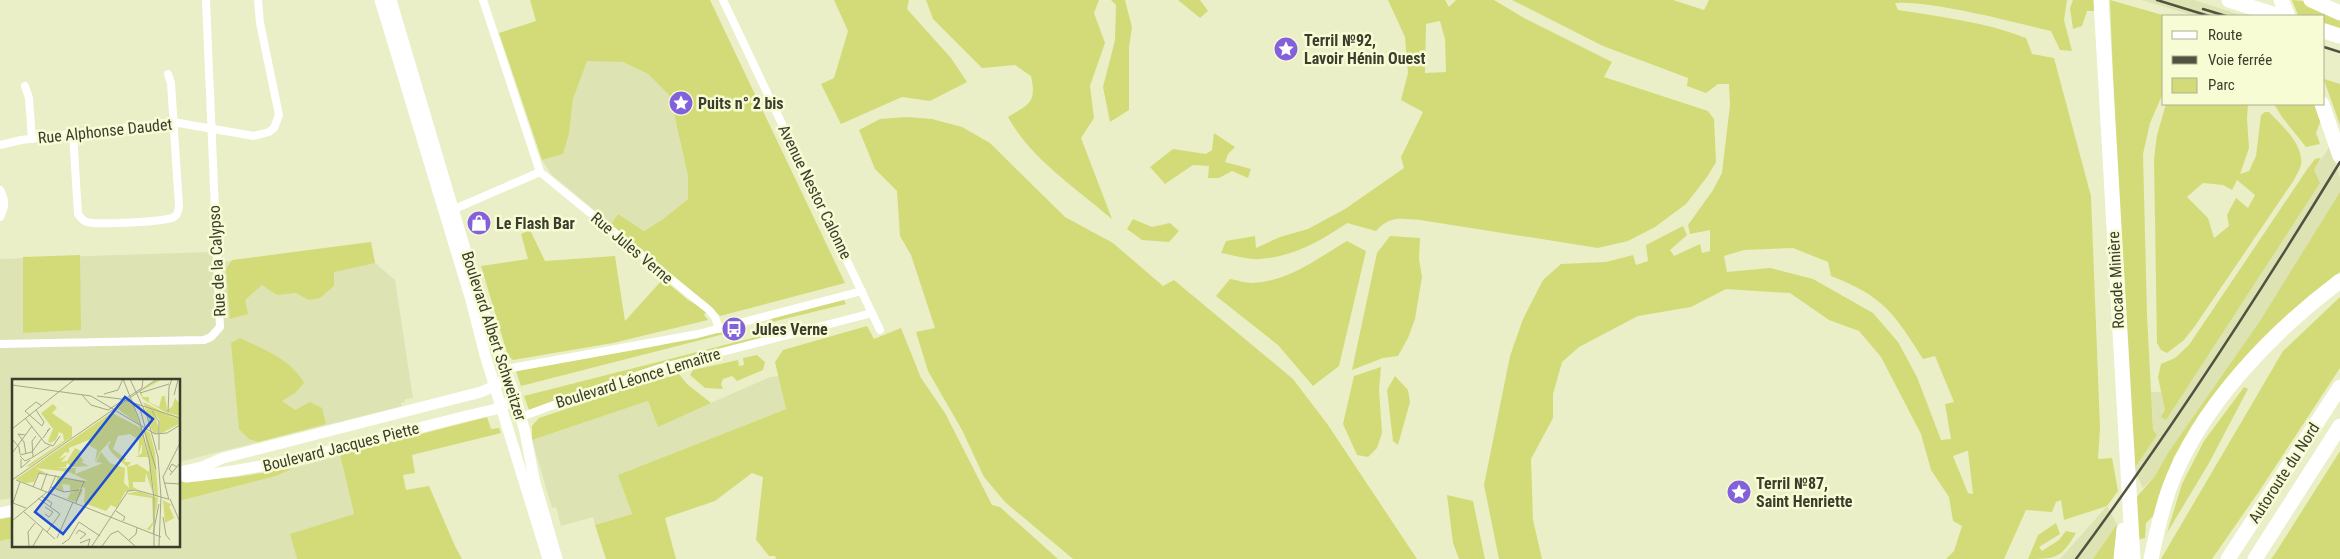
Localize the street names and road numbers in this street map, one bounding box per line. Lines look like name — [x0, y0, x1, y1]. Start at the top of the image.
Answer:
street label: Rue Alphonse Daudet — [37, 114, 173, 147]
street label: Avenue Nestor Calonne — [774, 122, 856, 262]
street label: Rue de la Calypso — [205, 205, 229, 317]
street label: Rue Jules Verne — [587, 208, 677, 288]
street label: Rocade Minière — [2104, 231, 2128, 329]
street label: Boulevard Albert Schweitzer — [458, 249, 530, 423]
street label: Boulevard Léonce Lemaître — [553, 344, 723, 412]
street label: Boulevard Jacques Piette — [261, 418, 421, 476]
street label: Autoroute du Nord — [2244, 419, 2324, 527]

